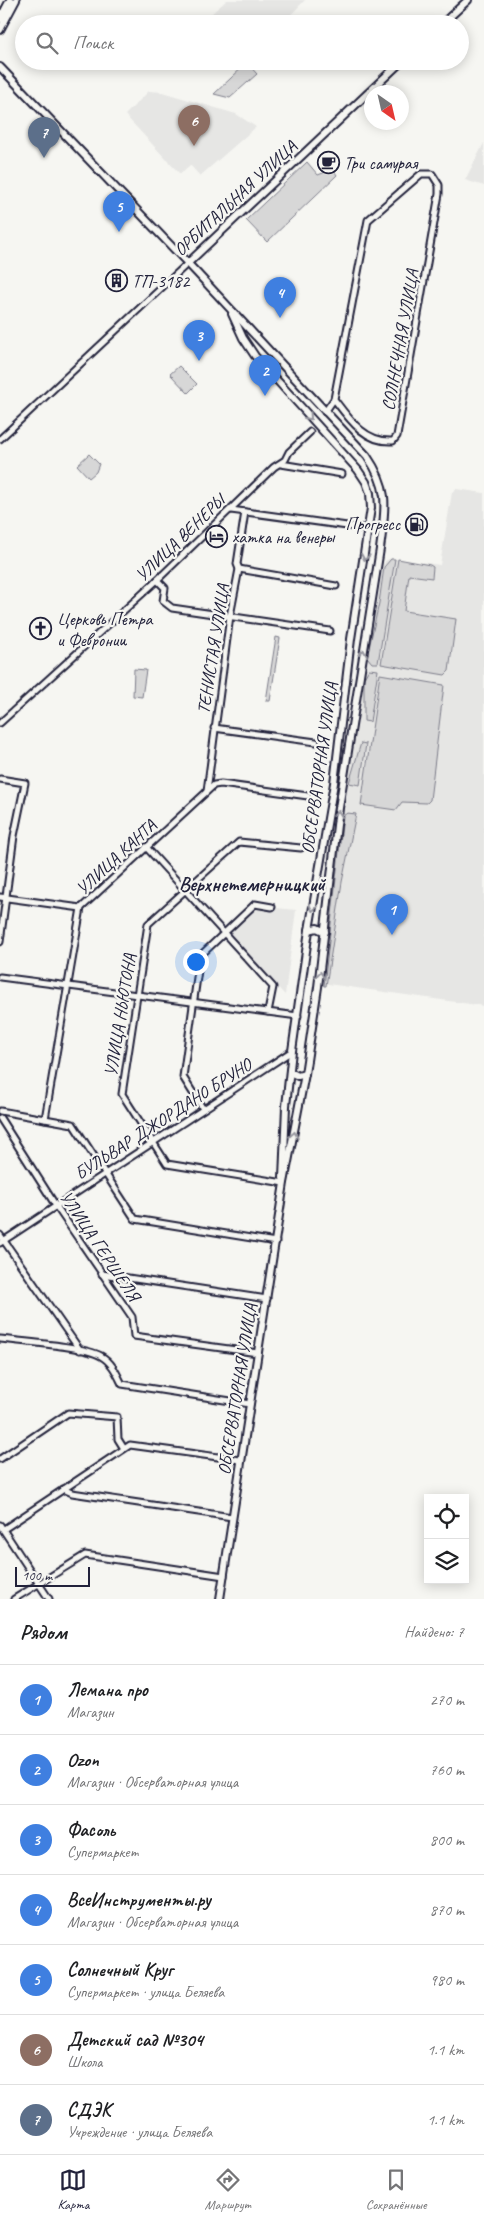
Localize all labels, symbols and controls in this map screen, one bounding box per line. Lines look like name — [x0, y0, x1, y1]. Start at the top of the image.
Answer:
search box — [15, 15, 469, 70]
icon: search — [33, 29, 61, 57]
text: Поиск — [73, 31, 113, 55]
north arrow — [364, 85, 409, 130]
pin: 6 — [178, 105, 210, 146]
pin: 7 — [28, 117, 60, 158]
street label: ОРБИТАЛЬНАЯ УЛИЦА — [169, 135, 302, 261]
cafe icon: Три самурая — [316, 151, 340, 175]
place label: Три самурая — [344, 152, 419, 174]
pin: 5 — [103, 191, 135, 232]
street label: СОЛНЕЧНАЯ УЛИЦА — [377, 267, 423, 412]
building icon: ТП-3182 — [104, 269, 128, 293]
place label: ТП-3182 — [132, 270, 191, 292]
pin: 4 — [264, 277, 296, 318]
pin: 3 — [183, 320, 215, 361]
pin: 2 — [249, 355, 281, 396]
one-way arrow — [304, 412, 313, 421]
street label: УЛИЦА ВЕНЕРЫ — [131, 488, 231, 586]
fuel station icon: Прогресс — [404, 512, 428, 536]
place label: Прогресс — [346, 513, 401, 535]
hotel icon: хатка на венеры — [204, 525, 228, 549]
place label: хатка на венеры — [232, 526, 336, 548]
one-way arrow — [360, 552, 370, 561]
street label: ТЕНИСТАЯ УЛИЦА — [192, 582, 234, 715]
place label: Церковь Петра и Февронии — [57, 608, 154, 651]
church icon: Церковь Петра и Февронии — [29, 617, 53, 641]
one-way arrow — [357, 649, 367, 657]
street label: ОБСЕРВАТОРНАЯ УЛИЦА — [296, 680, 342, 855]
one-way arrow — [332, 809, 343, 817]
street label: УЛИЦА КАНТА — [71, 814, 161, 900]
district label: Верхнетемерницкий — [179, 872, 327, 897]
pin: 1 — [376, 894, 408, 935]
one-way arrow — [308, 903, 318, 912]
your location — [183, 949, 209, 975]
street label: УЛИЦА НЬЮТОНА — [99, 951, 141, 1078]
one-way arrow — [314, 971, 325, 979]
street label: БУЛЬВАР ДЖОРДАНО БРУНО — [70, 1052, 257, 1184]
one-way arrow — [288, 1131, 298, 1140]
street label: УЛИЦА ГЕРШЕЛЯ — [55, 1187, 146, 1307]
street label: ОБСЕРВАТОРНАЯ УЛИЦА — [213, 1301, 262, 1476]
map controls — [424, 1494, 469, 1584]
button: locate — [424, 1494, 469, 1539]
button: layers — [424, 1539, 469, 1584]
scale bar — [15, 1564, 90, 1587]
text: 100 m — [22, 1567, 52, 1584]
text: Рядом — [20, 1619, 67, 1645]
text: Найдено: 7 — [404, 1622, 464, 1642]
text: Лемана про — [67, 1678, 148, 1702]
text: 1 — [32, 1690, 40, 1710]
text: 270 m — [430, 1690, 464, 1710]
text: Магазин — [67, 1702, 114, 1722]
text: Ozon — [67, 1748, 99, 1772]
text: 2 — [32, 1760, 40, 1780]
text: 760 m — [430, 1760, 464, 1780]
text: Магазин · Обсерваторная улица — [67, 1772, 238, 1792]
text: Фасоль — [67, 1818, 115, 1842]
text: 3 — [32, 1830, 40, 1850]
text: 800 m — [430, 1830, 464, 1850]
text: Супермаркет — [67, 1842, 138, 1862]
text: ВсеИнструменты.ру — [67, 1888, 210, 1912]
text: 4 — [32, 1900, 40, 1920]
text: 870 m — [430, 1900, 464, 1920]
text: Магазин · Обсерваторная улица — [67, 1912, 238, 1932]
text: Солнечный Круг — [67, 1958, 173, 1982]
text: 5 — [33, 1970, 39, 1990]
text: 980 m — [430, 1970, 464, 1990]
text: Супермаркет · улица Беляева — [67, 1982, 224, 2002]
text: Детский сад №304 — [67, 2028, 203, 2052]
text: 6 — [32, 2040, 40, 2060]
text: 1.1 km — [427, 2040, 464, 2060]
text: Школа — [67, 2052, 102, 2072]
text: СДЭК — [67, 2098, 111, 2122]
text: 7 — [32, 2110, 40, 2130]
text: 1.1 km — [427, 2110, 464, 2130]
text: Учреждение · улица Беляева — [67, 2122, 212, 2142]
tab: Карта — [57, 2166, 90, 2213]
tab: Маршрут — [204, 2166, 251, 2213]
tab: Сохранённые — [366, 2166, 426, 2213]

